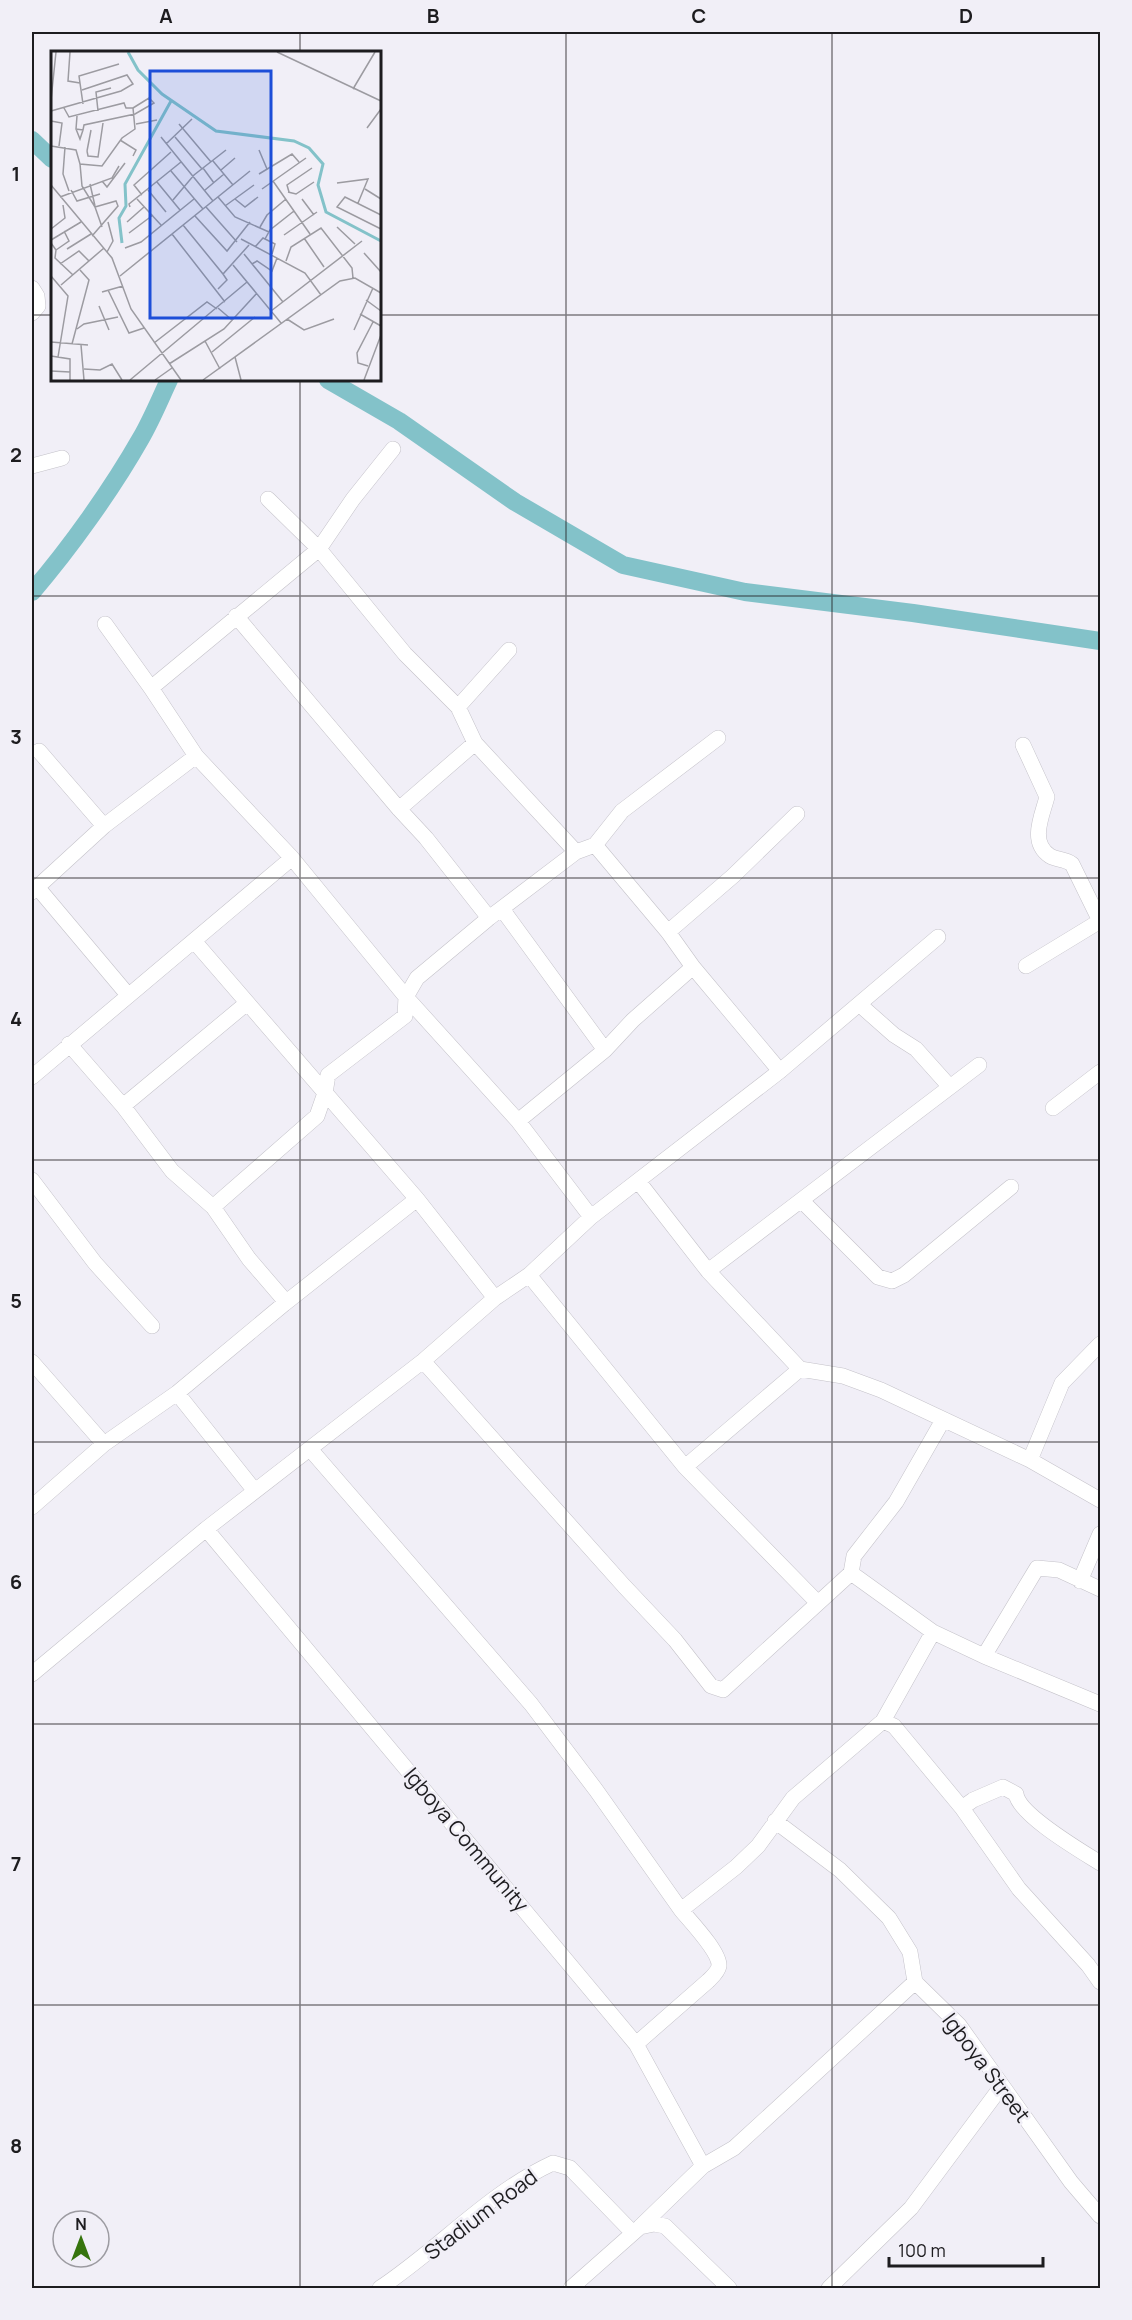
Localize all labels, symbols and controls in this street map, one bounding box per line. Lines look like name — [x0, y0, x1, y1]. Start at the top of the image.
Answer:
text: A — [159, 2, 173, 29]
text: B — [427, 2, 440, 29]
text: C — [692, 2, 706, 29]
text: D — [959, 2, 973, 29]
inset map — [51, 51, 381, 381]
text: 1 — [12, 160, 20, 187]
text: 2 — [10, 441, 22, 468]
text: 3 — [10, 723, 22, 750]
text: 4 — [10, 1005, 22, 1032]
text: 5 — [10, 1287, 22, 1314]
text: 6 — [10, 1568, 22, 1595]
street label: Igboya Community — [398, 1761, 535, 1917]
text: 7 — [11, 1850, 21, 1877]
street label: Igboya Street — [937, 2007, 1037, 2128]
text: 8 — [10, 2132, 22, 2159]
street label: Stadium Road — [418, 2163, 543, 2266]
north arrow — [51, 2209, 111, 2269]
text: N — [75, 2213, 87, 2235]
scale bar — [889, 2230, 1044, 2268]
text: 100 m — [898, 2238, 946, 2262]

